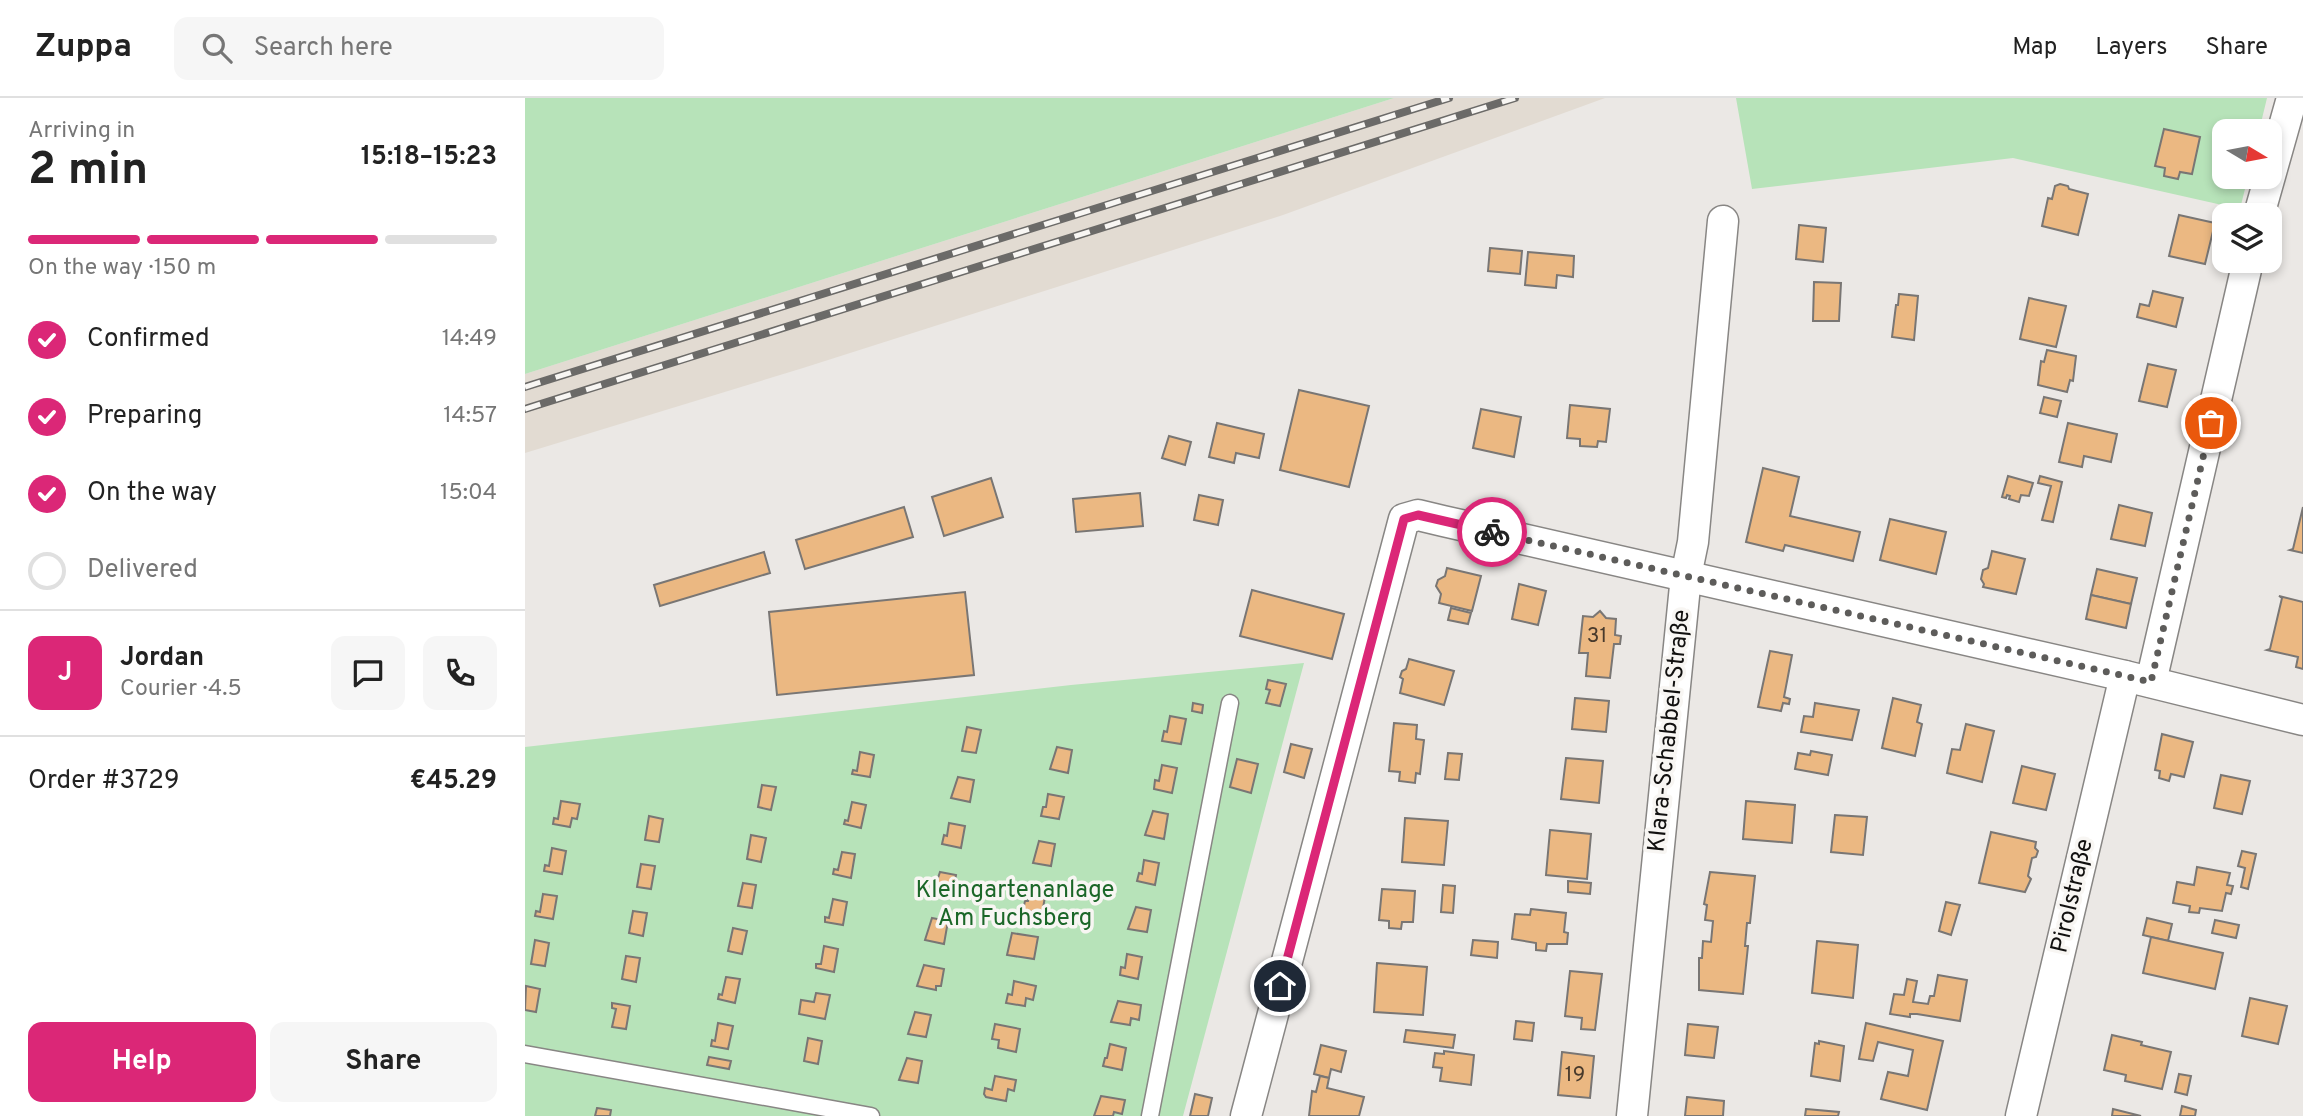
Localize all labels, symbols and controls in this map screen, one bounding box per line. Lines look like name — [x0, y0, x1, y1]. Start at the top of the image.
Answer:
search box — [174, 17, 664, 80]
text: Zuppa — [35, 27, 132, 69]
icon: search — [198, 29, 236, 67]
text: Search here — [254, 32, 393, 65]
text: Map — [2012, 33, 2057, 63]
text: Layers — [2095, 33, 2167, 63]
text: Share — [2205, 33, 2268, 63]
text: Arriving in — [28, 117, 135, 146]
north arrow — [2212, 119, 2282, 189]
map controls — [2212, 119, 2282, 273]
text: 15:18–15:23 — [361, 141, 497, 174]
text: 2 min — [28, 142, 148, 201]
button: layers — [2212, 203, 2282, 273]
text: On the way · 150 m — [28, 254, 216, 283]
icon: check — [28, 321, 66, 359]
text: Confirmed — [87, 323, 210, 356]
text: 14:49 — [442, 325, 497, 354]
pin — [2181, 393, 2241, 453]
icon: check — [28, 398, 66, 436]
text: Preparing — [87, 400, 202, 433]
text: 14:57 — [443, 402, 497, 431]
icon: bag — [2192, 404, 2230, 442]
icon: check — [28, 475, 66, 513]
text: On the way — [87, 477, 217, 510]
text: 15:04 — [440, 479, 497, 508]
courier — [1457, 497, 1527, 567]
icon: bike — [1473, 513, 1511, 551]
text: Delivered — [87, 554, 198, 587]
street label: Klara-Schabbel-Straße — [1642, 608, 1698, 854]
house number: 31 — [1587, 623, 1607, 650]
button: chat — [331, 636, 405, 710]
button: phone — [423, 636, 497, 710]
text: Jordan — [120, 642, 204, 675]
text: J — [58, 657, 72, 690]
text: Courier · 4.5 — [120, 675, 242, 704]
text: Order #3729 — [28, 765, 179, 798]
text: €45.29 — [410, 765, 497, 798]
street label: Pirolstraße — [2045, 836, 2101, 956]
park label: Kleingartenanlage Am Fuchsberg — [916, 876, 1114, 934]
pin — [1250, 956, 1310, 1016]
icon: home — [1261, 967, 1299, 1005]
button: Help — [28, 1022, 256, 1102]
button: Share — [270, 1022, 497, 1102]
house number: 19 — [1565, 1062, 1585, 1089]

